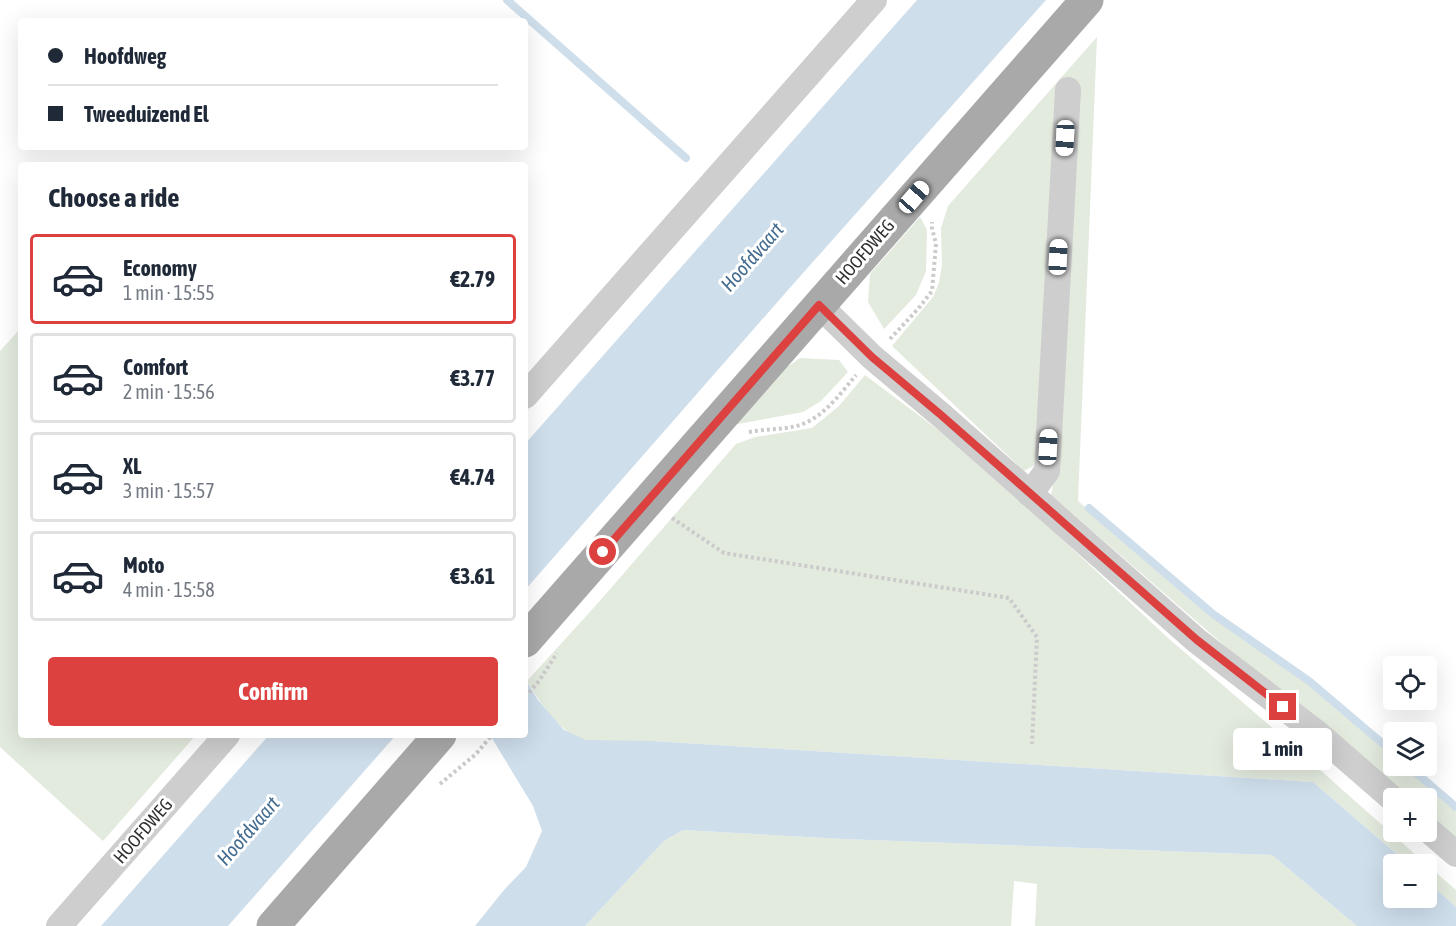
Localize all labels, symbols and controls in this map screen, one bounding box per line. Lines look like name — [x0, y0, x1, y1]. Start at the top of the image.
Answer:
text: Hoofdweg — [84, 43, 166, 69]
text: Tweeduizend El — [84, 101, 209, 127]
car — [1055, 120, 1075, 156]
car — [895, 178, 933, 216]
text: Choose a ride — [48, 182, 180, 213]
street label: HOOFDWEG — [831, 215, 898, 288]
water label: Hoofdvaart — [716, 217, 788, 296]
car — [1048, 239, 1068, 275]
icon: car — [51, 252, 105, 306]
text: Economy — [123, 255, 197, 281]
text: €2.79 — [450, 266, 495, 292]
text: 1 min · 15:55 — [123, 281, 215, 304]
icon: car — [51, 351, 105, 405]
text: Comfort — [123, 354, 188, 380]
text: €3.77 — [450, 365, 495, 391]
text: 2 min · 15:56 — [123, 380, 215, 403]
car — [1038, 429, 1058, 465]
icon: car — [51, 450, 105, 504]
text: XL — [123, 453, 141, 479]
text: €4.74 — [450, 464, 495, 490]
text: 3 min · 15:57 — [123, 479, 215, 502]
route start — [589, 538, 616, 565]
icon: car — [51, 549, 105, 603]
text: Moto — [123, 552, 165, 578]
text: €3.61 — [450, 563, 495, 589]
text: 4 min · 15:58 — [123, 578, 215, 601]
map controls — [1383, 656, 1437, 908]
button: locate — [1383, 656, 1437, 710]
button: Confirm — [48, 657, 498, 726]
route end — [1269, 693, 1296, 720]
button: layers — [1383, 722, 1437, 776]
callout: 1 min — [1234, 728, 1332, 770]
text: 1 min — [1262, 737, 1303, 760]
button: + — [1383, 788, 1437, 842]
water label: Hoofdvaart — [212, 791, 284, 870]
street label: HOOFDWEG — [109, 794, 176, 867]
button: − — [1383, 854, 1437, 908]

